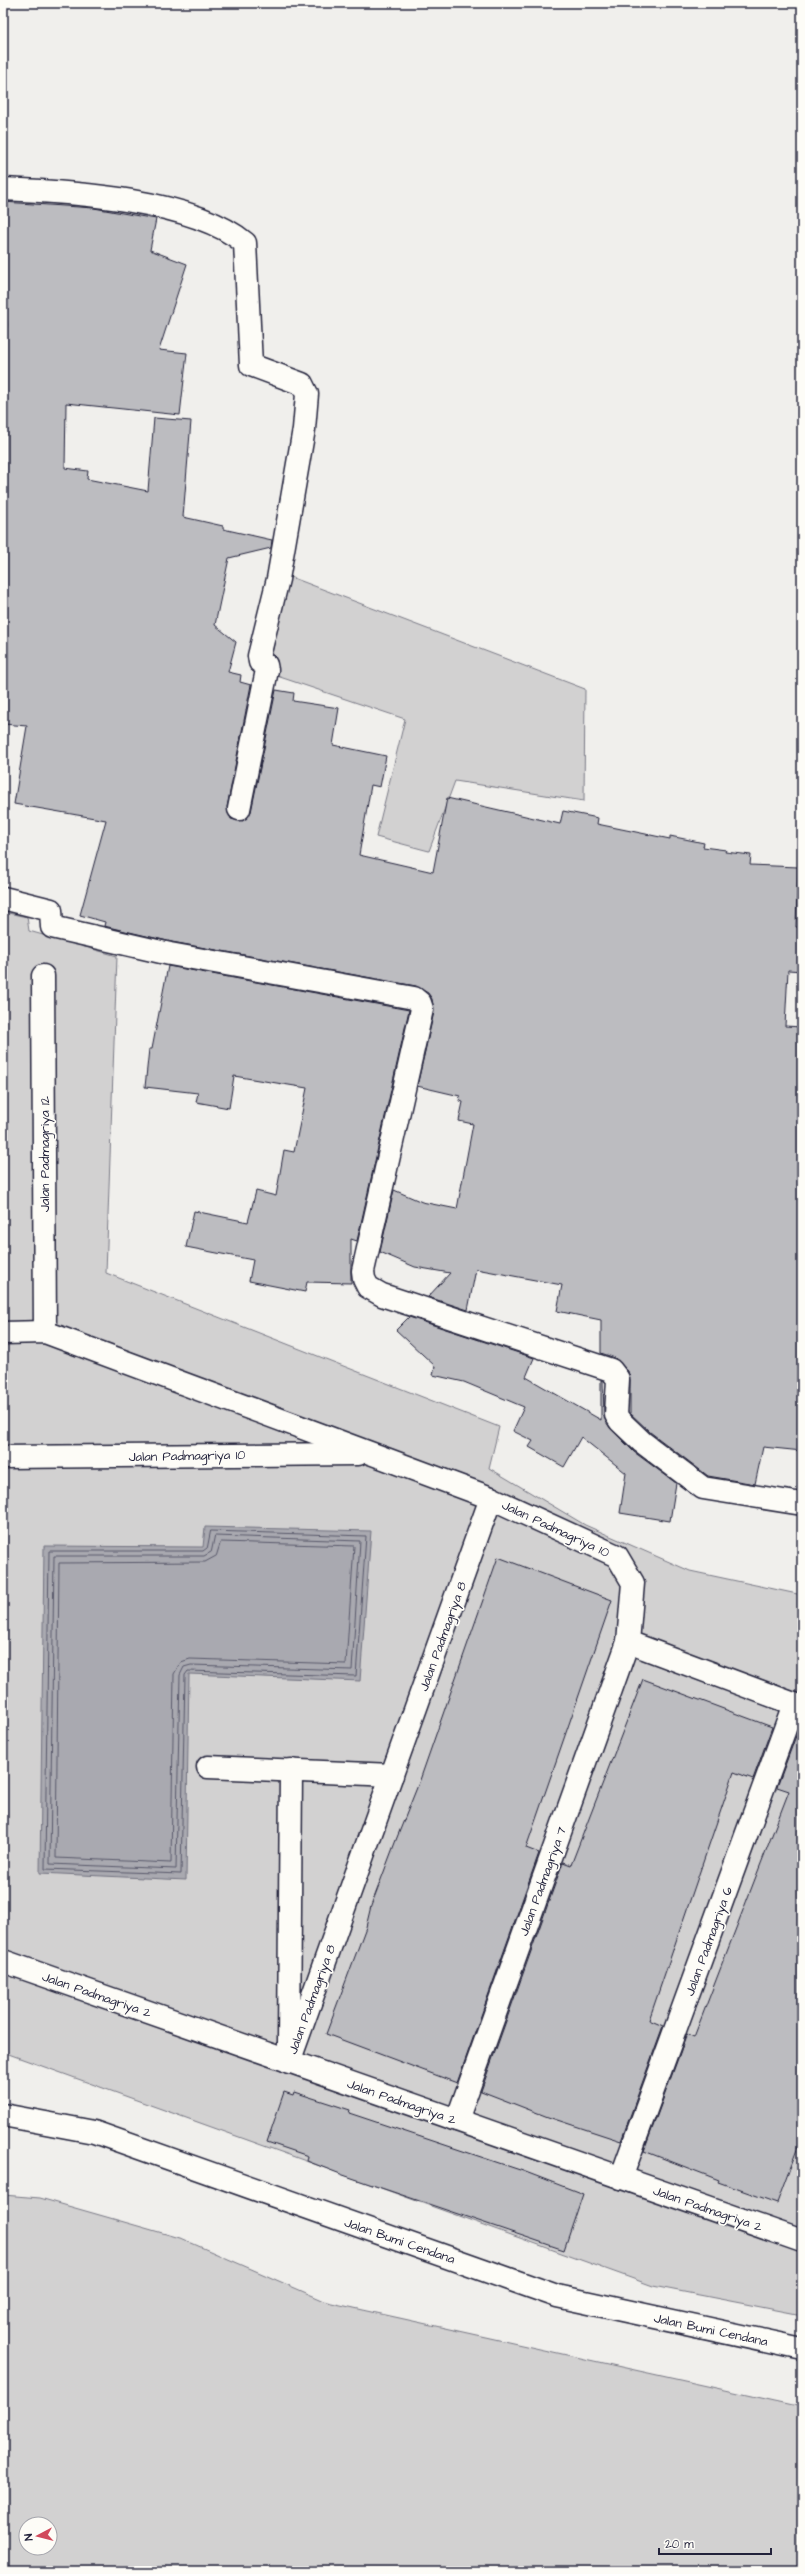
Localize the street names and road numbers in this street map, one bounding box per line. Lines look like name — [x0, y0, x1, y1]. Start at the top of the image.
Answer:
street label: Jalan Padmagriya 12 — [36, 1095, 55, 1212]
street label: Jalan Padmagriya 10 — [128, 1446, 246, 1467]
street label: Jalan Padmagriya 10 — [498, 1496, 612, 1563]
street label: Jalan Padmagriya 8 — [415, 1579, 472, 1694]
street label: Jalan Padmagriya 7 — [515, 1824, 572, 1939]
street label: Jalan Padmagriya 6 — [681, 1884, 738, 1999]
street label: Jalan Padmagriya 8 — [284, 1942, 341, 2057]
street label: Jalan Padmagriya 2 — [39, 1968, 154, 2023]
street label: Jalan Padmagriya 2 — [344, 2075, 459, 2130]
street label: Jalan Padmagriya 2 — [650, 2182, 765, 2237]
street label: Jalan Bumi Cendana — [342, 2214, 458, 2268]
street label: Jalan Bumi Cendana — [652, 2309, 770, 2351]

